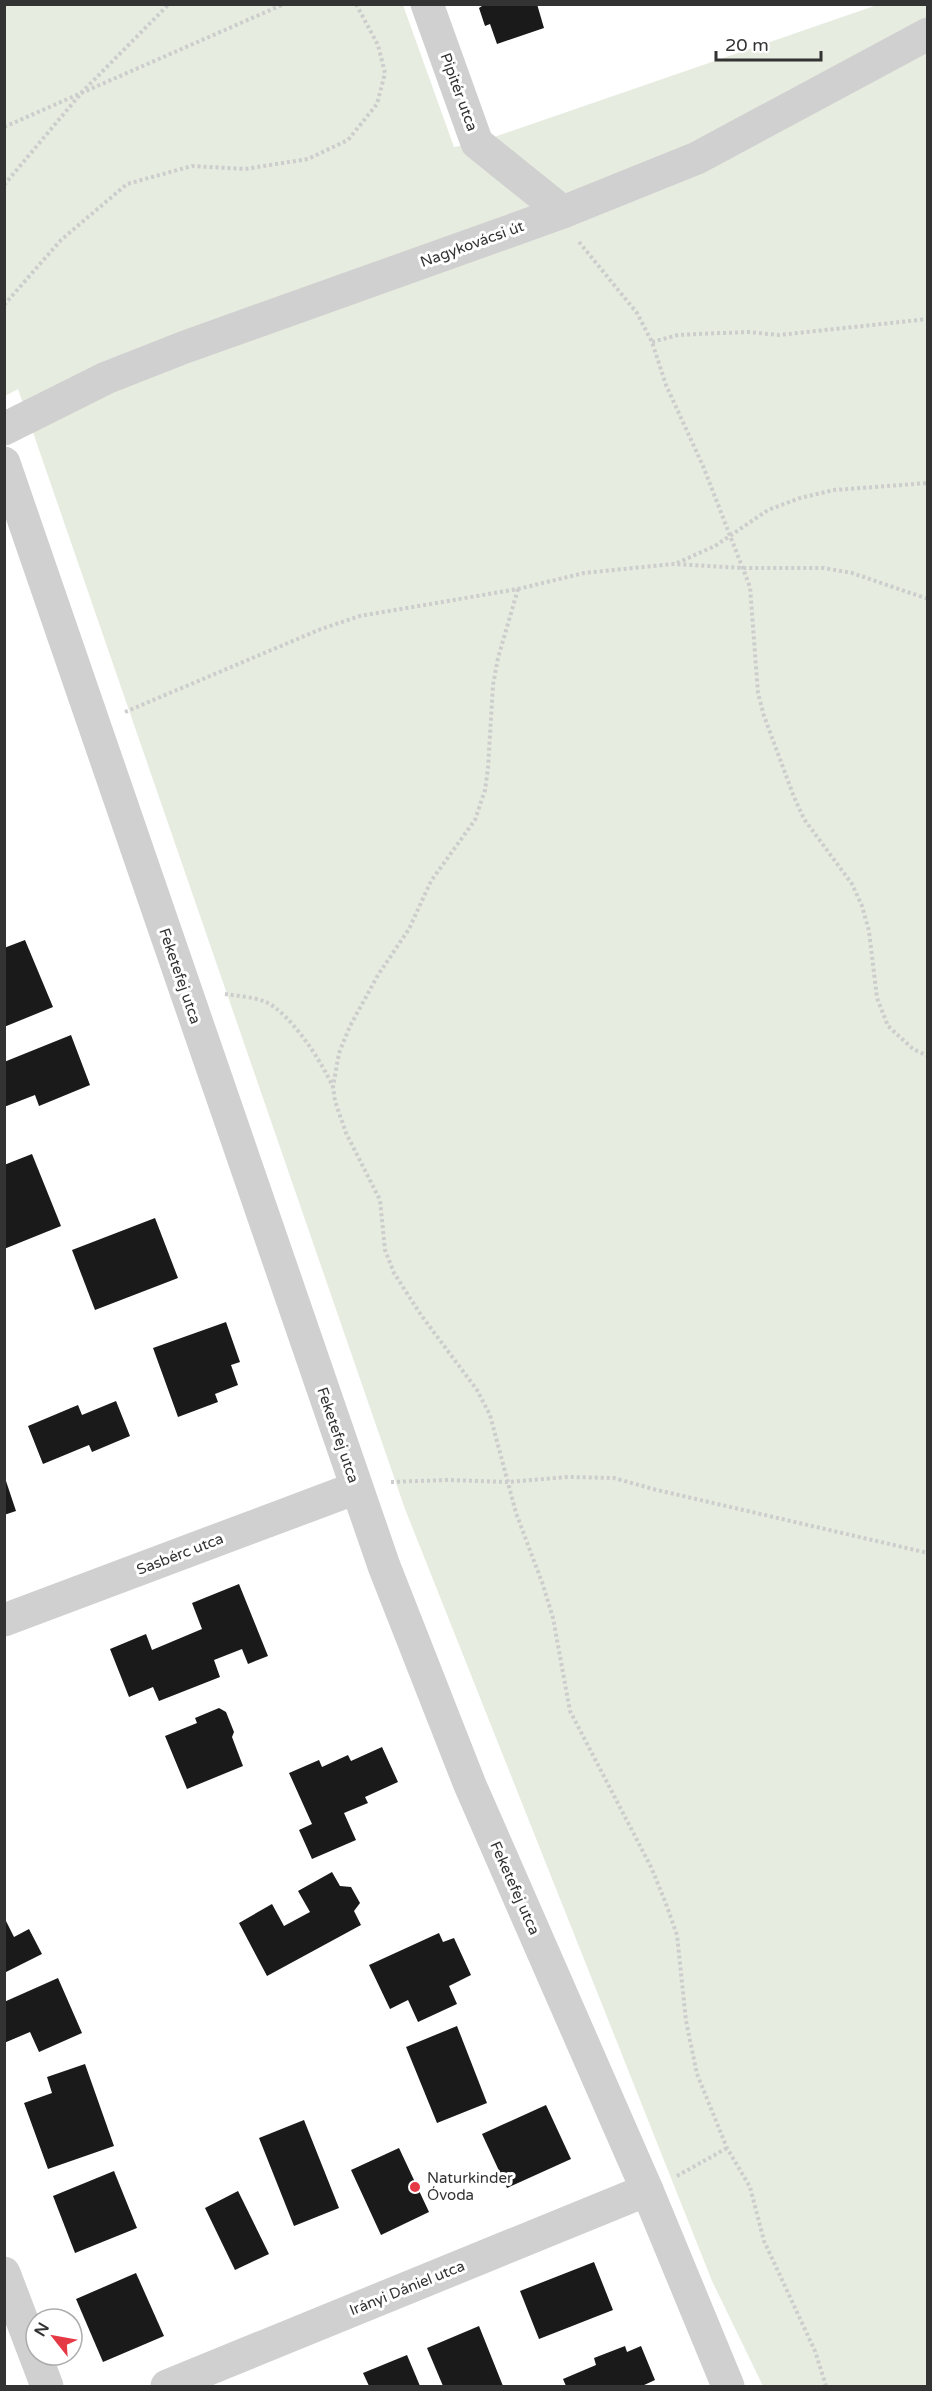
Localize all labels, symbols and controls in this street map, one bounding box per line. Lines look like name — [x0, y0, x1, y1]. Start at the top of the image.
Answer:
scale bar — [716, 24, 821, 62]
text: 20 m — [725, 34, 769, 56]
street label: Pipitér utca — [437, 50, 481, 134]
street label: Nagykovácsi út — [418, 217, 527, 271]
street label: Feketefej utca — [155, 926, 205, 1026]
street label: Feketefej utca — [313, 1385, 363, 1485]
street label: Sasbérc utca — [134, 1529, 226, 1579]
street label: Feketefej utca — [486, 1839, 544, 1937]
place label: Naturkinder Óvoda — [427, 2169, 513, 2204]
marker: Naturkinder Óvoda — [408, 2180, 422, 2194]
street label: Irányi Dániel utca — [347, 2257, 467, 2319]
north arrow — [24, 2307, 84, 2367]
text: N — [30, 2319, 54, 2340]

